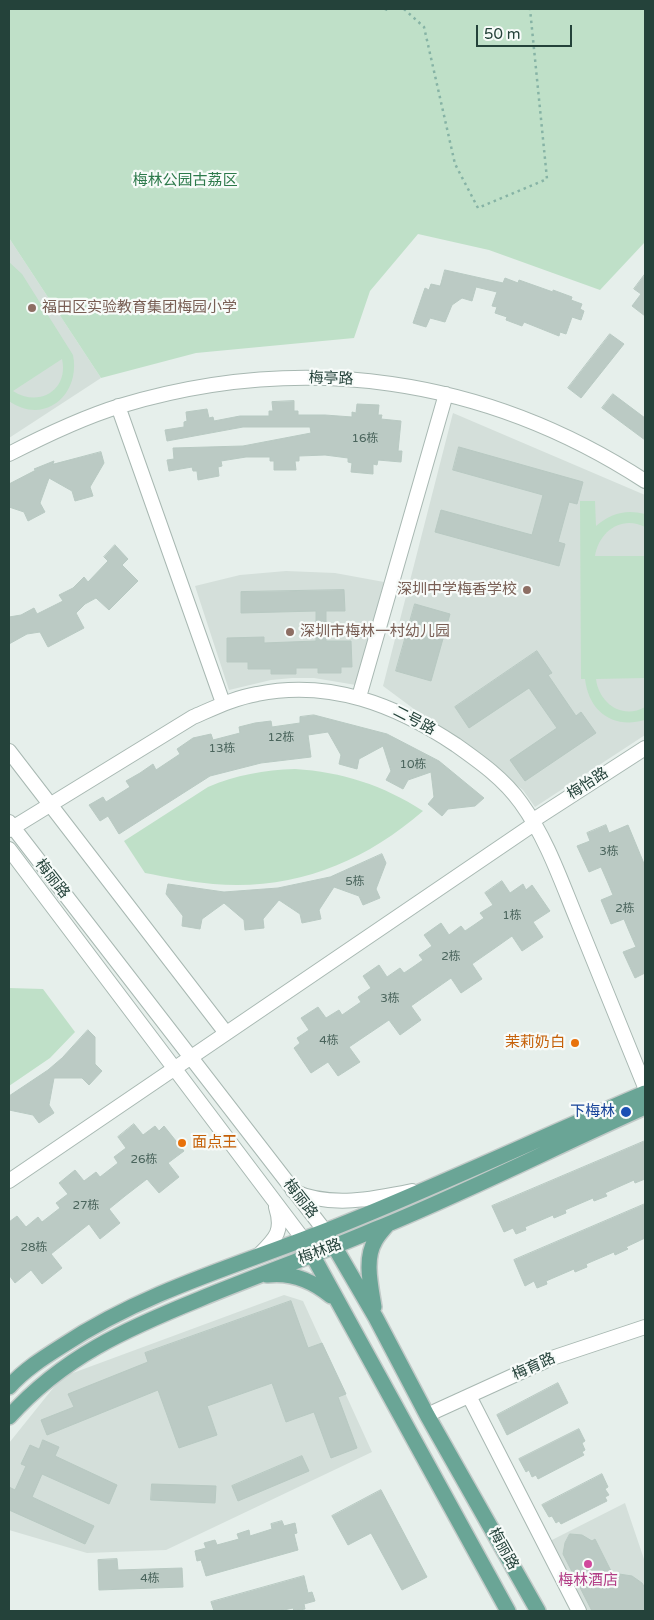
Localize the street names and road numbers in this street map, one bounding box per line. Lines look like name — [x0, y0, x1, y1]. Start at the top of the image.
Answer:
street label: 梅亭路 — [308, 369, 354, 389]
street label: 二号路 — [390, 703, 438, 739]
street label: 梅怡路 — [564, 764, 612, 804]
street label: 梅丽路 — [31, 856, 73, 902]
street label: 梅丽路 — [279, 1176, 321, 1222]
street label: 梅林路 — [296, 1236, 344, 1268]
street label: 梅育路 — [510, 1350, 558, 1384]
street label: 梅丽路 — [484, 1525, 522, 1573]

